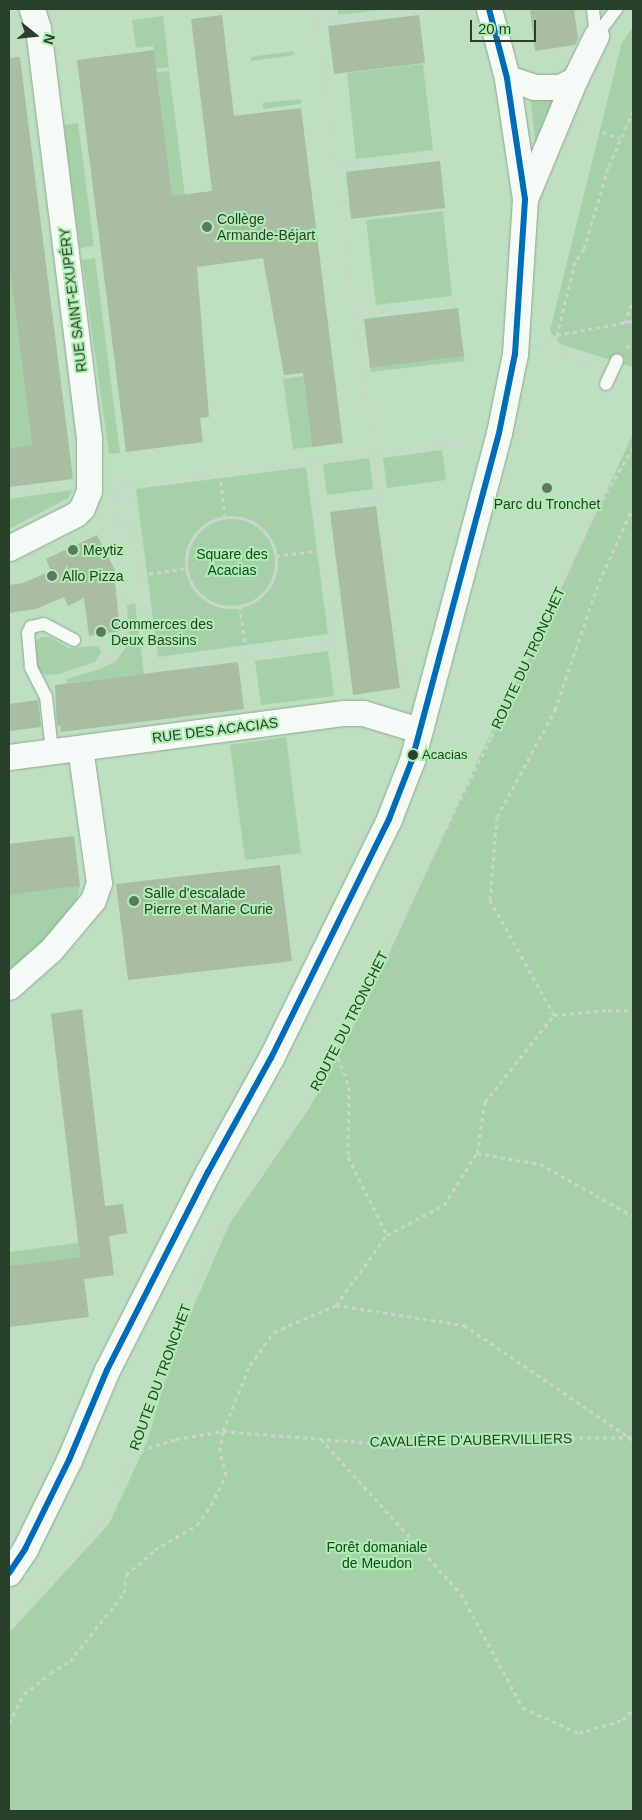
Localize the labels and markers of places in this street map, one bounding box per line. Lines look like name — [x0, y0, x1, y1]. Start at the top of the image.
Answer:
place label: Collège Armande-Béjart — [217, 211, 315, 243]
marker: Collège Armande-Béjart — [201, 221, 213, 233]
marker: Parc du Tronchet — [541, 482, 553, 494]
place label: Parc du Tronchet — [494, 496, 600, 512]
place label: Meytiz — [83, 542, 123, 558]
marker: Meytiz — [67, 544, 79, 556]
place label: Allo Pizza — [62, 568, 123, 584]
marker: Allo Pizza — [46, 570, 58, 582]
place label: Commerces des Deux Bassins — [111, 616, 213, 648]
marker: Commerces des Deux Bassins — [95, 626, 107, 638]
place label: Acacias — [422, 747, 468, 763]
marker: Acacias — [408, 750, 418, 760]
place label: Salle d'escalade Pierre et Marie Curie — [144, 885, 273, 918]
marker: Salle d'escalade Pierre et Marie Curie — [128, 895, 140, 907]

